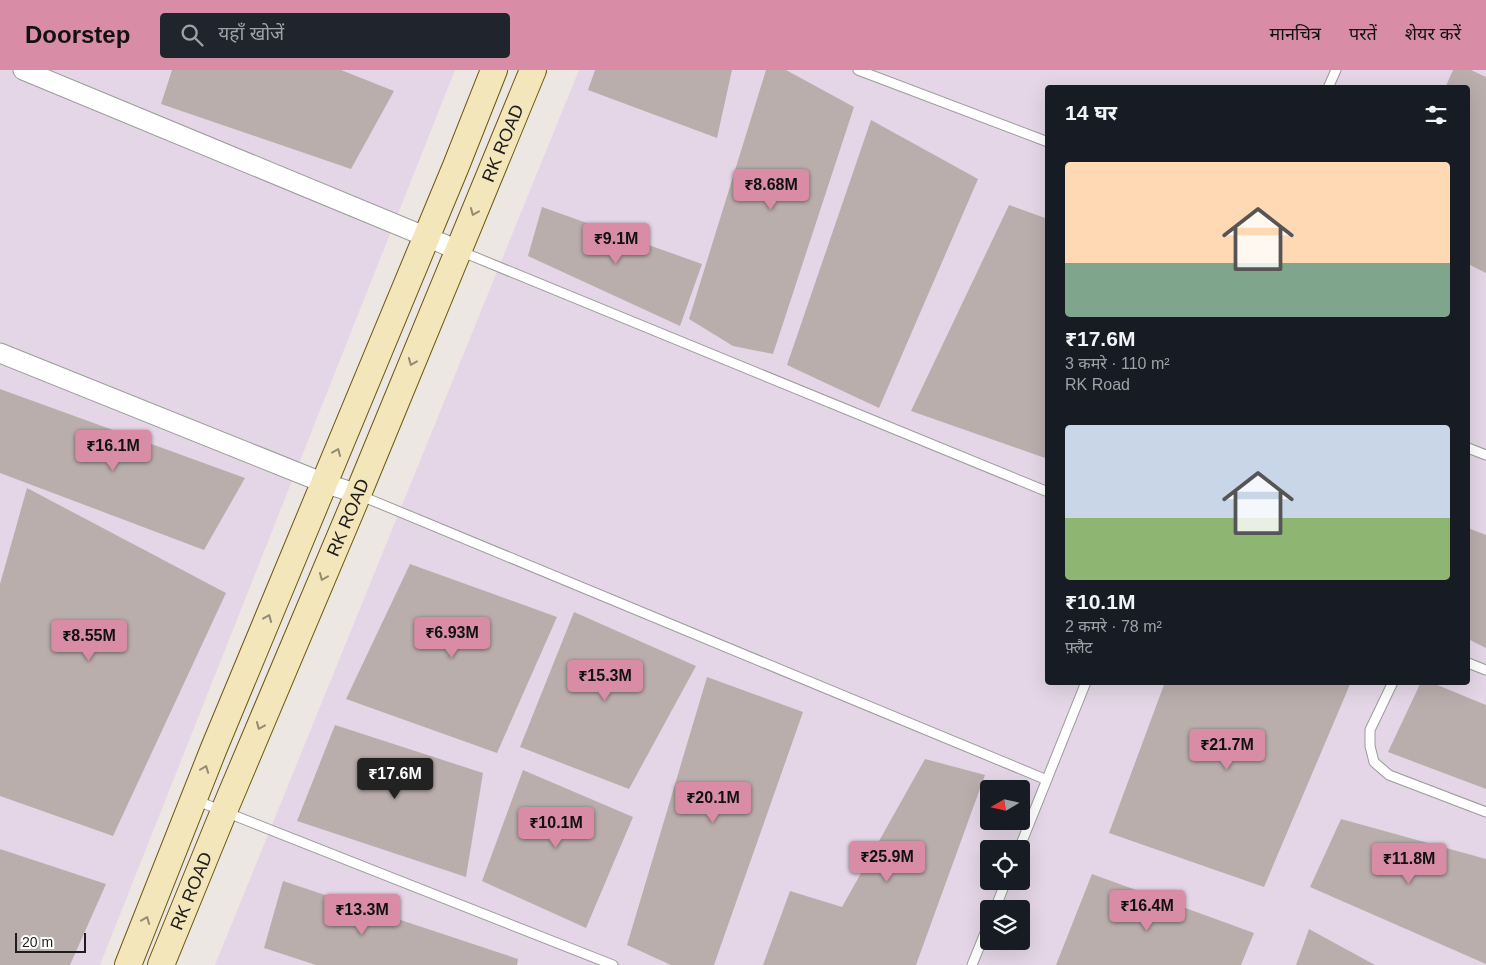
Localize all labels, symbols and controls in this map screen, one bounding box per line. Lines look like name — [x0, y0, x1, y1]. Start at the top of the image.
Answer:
search box — [160, 13, 510, 58]
text: Doorstep — [25, 21, 130, 48]
icon: search — [178, 21, 206, 49]
text: यहाँ खोजें — [218, 23, 284, 44]
text: मानचित्र — [1269, 24, 1321, 44]
text: परतें — [1349, 24, 1377, 44]
text: शेयर करें — [1405, 24, 1461, 44]
text: 14 घर — [1065, 101, 1117, 124]
icon: filters — [1422, 101, 1450, 129]
street label: RK ROAD — [478, 102, 528, 185]
pin: ₹8.68M — [730, 168, 812, 211]
text: ₹8.68M — [744, 176, 798, 193]
icon: home — [1213, 194, 1303, 284]
one-way arrow — [469, 207, 480, 216]
pin: ₹9.1M — [581, 222, 651, 265]
text: ₹9.1M — [594, 230, 638, 247]
text: ₹17.6M — [1065, 327, 1135, 350]
text: 3 कमरे · 110 m² — [1065, 355, 1170, 372]
one-way arrow — [408, 357, 418, 366]
text: RK Road — [1065, 376, 1130, 393]
pin: ₹16.1M — [72, 430, 154, 472]
text: ₹16.1M — [86, 437, 140, 454]
one-way arrow — [330, 448, 341, 457]
icon: home — [1213, 458, 1303, 548]
street label: RK ROAD — [323, 476, 373, 559]
one-way arrow — [318, 572, 329, 581]
text: ₹10.1M — [1065, 590, 1135, 613]
one-way arrow — [262, 615, 272, 623]
pin: ₹6.93M — [411, 616, 493, 659]
text: 2 कमरे · 78 m² — [1065, 618, 1162, 635]
pin: ₹8.55M — [48, 620, 130, 662]
text: ₹6.93M — [425, 624, 479, 641]
text: ₹8.55M — [62, 627, 116, 644]
text: फ़्लैट — [1065, 639, 1093, 656]
pin: ₹15.3M — [564, 660, 646, 702]
text: ₹15.3M — [578, 667, 632, 684]
one-way arrow — [255, 722, 265, 730]
pin: ₹21.7M — [1186, 728, 1268, 771]
text: ₹21.7M — [1200, 736, 1254, 753]
pin: ₹17.6M — [354, 758, 436, 800]
one-way arrow — [200, 765, 210, 773]
text: ₹17.6M — [368, 765, 422, 782]
north arrow — [980, 780, 1030, 830]
map controls — [980, 780, 1030, 950]
pin: ₹20.1M — [672, 782, 754, 824]
text: ₹20.1M — [686, 789, 740, 806]
pin: ₹10.1M — [515, 806, 597, 849]
text: ₹10.1M — [529, 814, 583, 831]
pin: ₹25.9M — [846, 840, 928, 883]
button: locate — [980, 840, 1030, 890]
pin: ₹11.8M — [1368, 842, 1450, 885]
text: ₹25.9M — [860, 848, 914, 865]
street label: RK ROAD — [166, 849, 216, 933]
text: ₹11.8M — [1383, 850, 1435, 867]
pin: ₹16.4M — [1106, 890, 1188, 932]
pin: ₹13.3M — [321, 894, 403, 936]
text: ₹16.4M — [1120, 897, 1174, 914]
button: layers — [980, 900, 1030, 950]
text: ₹13.3M — [335, 901, 389, 918]
one-way arrow — [139, 916, 150, 925]
scale bar — [15, 930, 86, 953]
text: 20 m — [22, 934, 53, 950]

